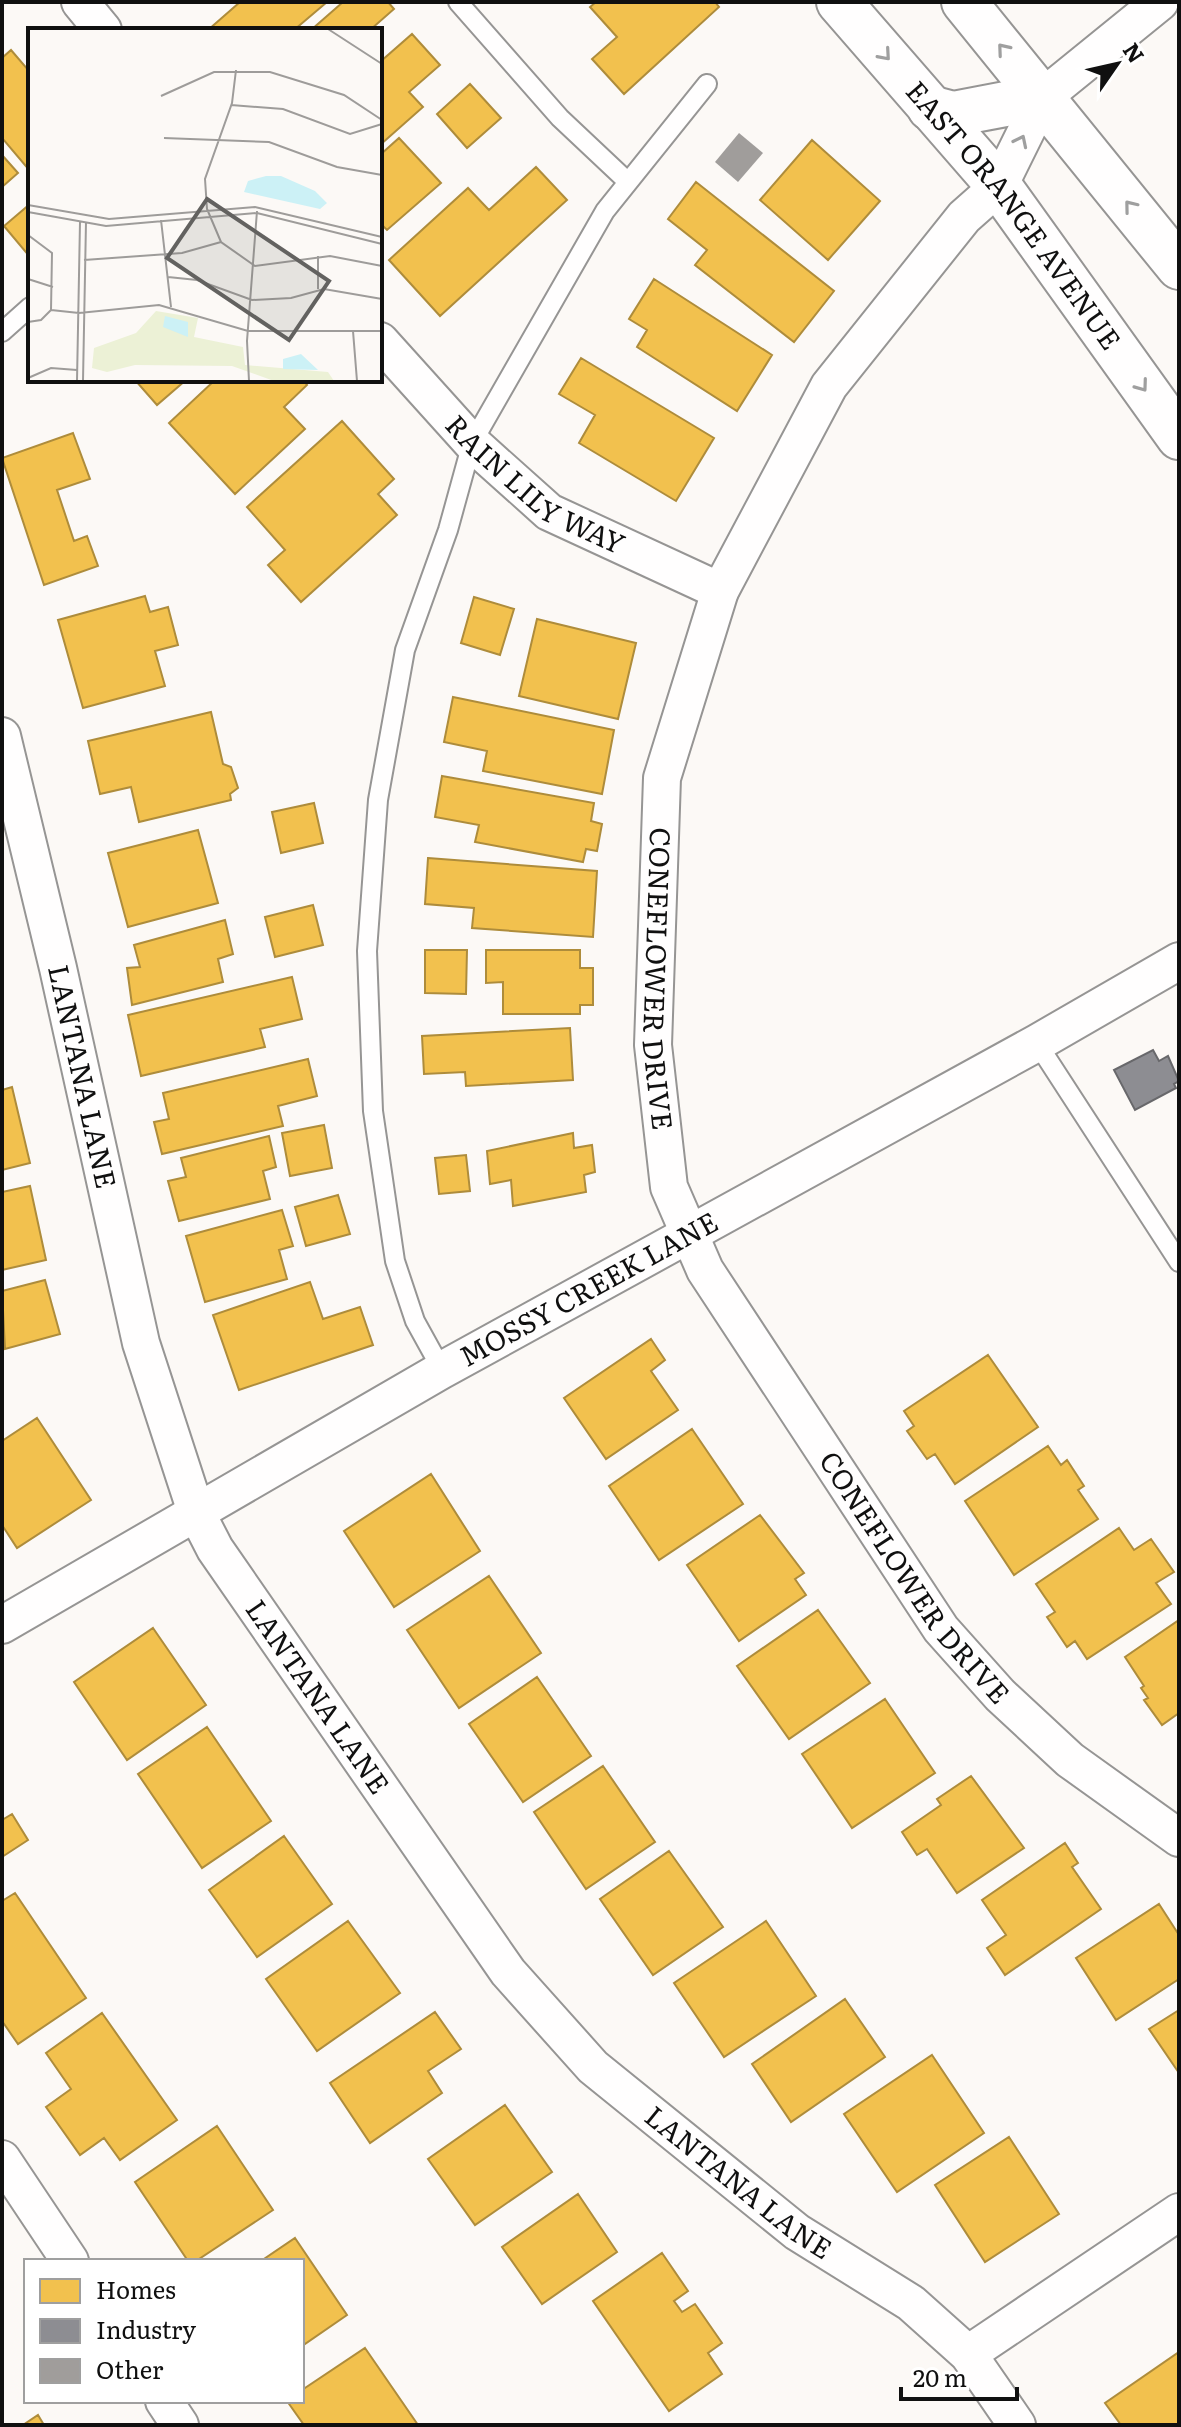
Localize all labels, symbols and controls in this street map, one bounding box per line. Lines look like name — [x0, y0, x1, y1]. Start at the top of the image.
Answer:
north arrow — [1077, 24, 1157, 104]
inset map — [28, 28, 382, 382]
text: N — [1116, 35, 1154, 69]
one-way arrow — [999, 44, 1013, 59]
one-way arrow — [875, 46, 889, 60]
street label: EAST ORANGE AVENUE — [897, 70, 1133, 358]
one-way arrow — [1011, 135, 1027, 150]
one-way arrow — [1126, 200, 1140, 215]
one-way arrow — [1132, 377, 1147, 391]
street label: RAIN LILY WAY — [437, 404, 632, 563]
street label: CONEFLOWER DRIVE — [633, 827, 685, 1132]
street label: LANTANA LANE — [39, 960, 129, 1192]
street label: MOSSY CREEK LANE — [451, 1199, 725, 1376]
street label: CONEFLOWER DRIVE — [810, 1442, 1021, 1712]
street label: LANTANA LANE — [237, 1590, 401, 1802]
street label: LANTANA LANE — [637, 2094, 841, 2268]
legend — [24, 2259, 304, 2403]
text: Homes — [96, 2271, 176, 2306]
text: Industry — [96, 2311, 196, 2346]
text: Other — [96, 2351, 164, 2386]
scale bar — [901, 2351, 1017, 2401]
text: 20 m — [913, 2359, 967, 2394]

